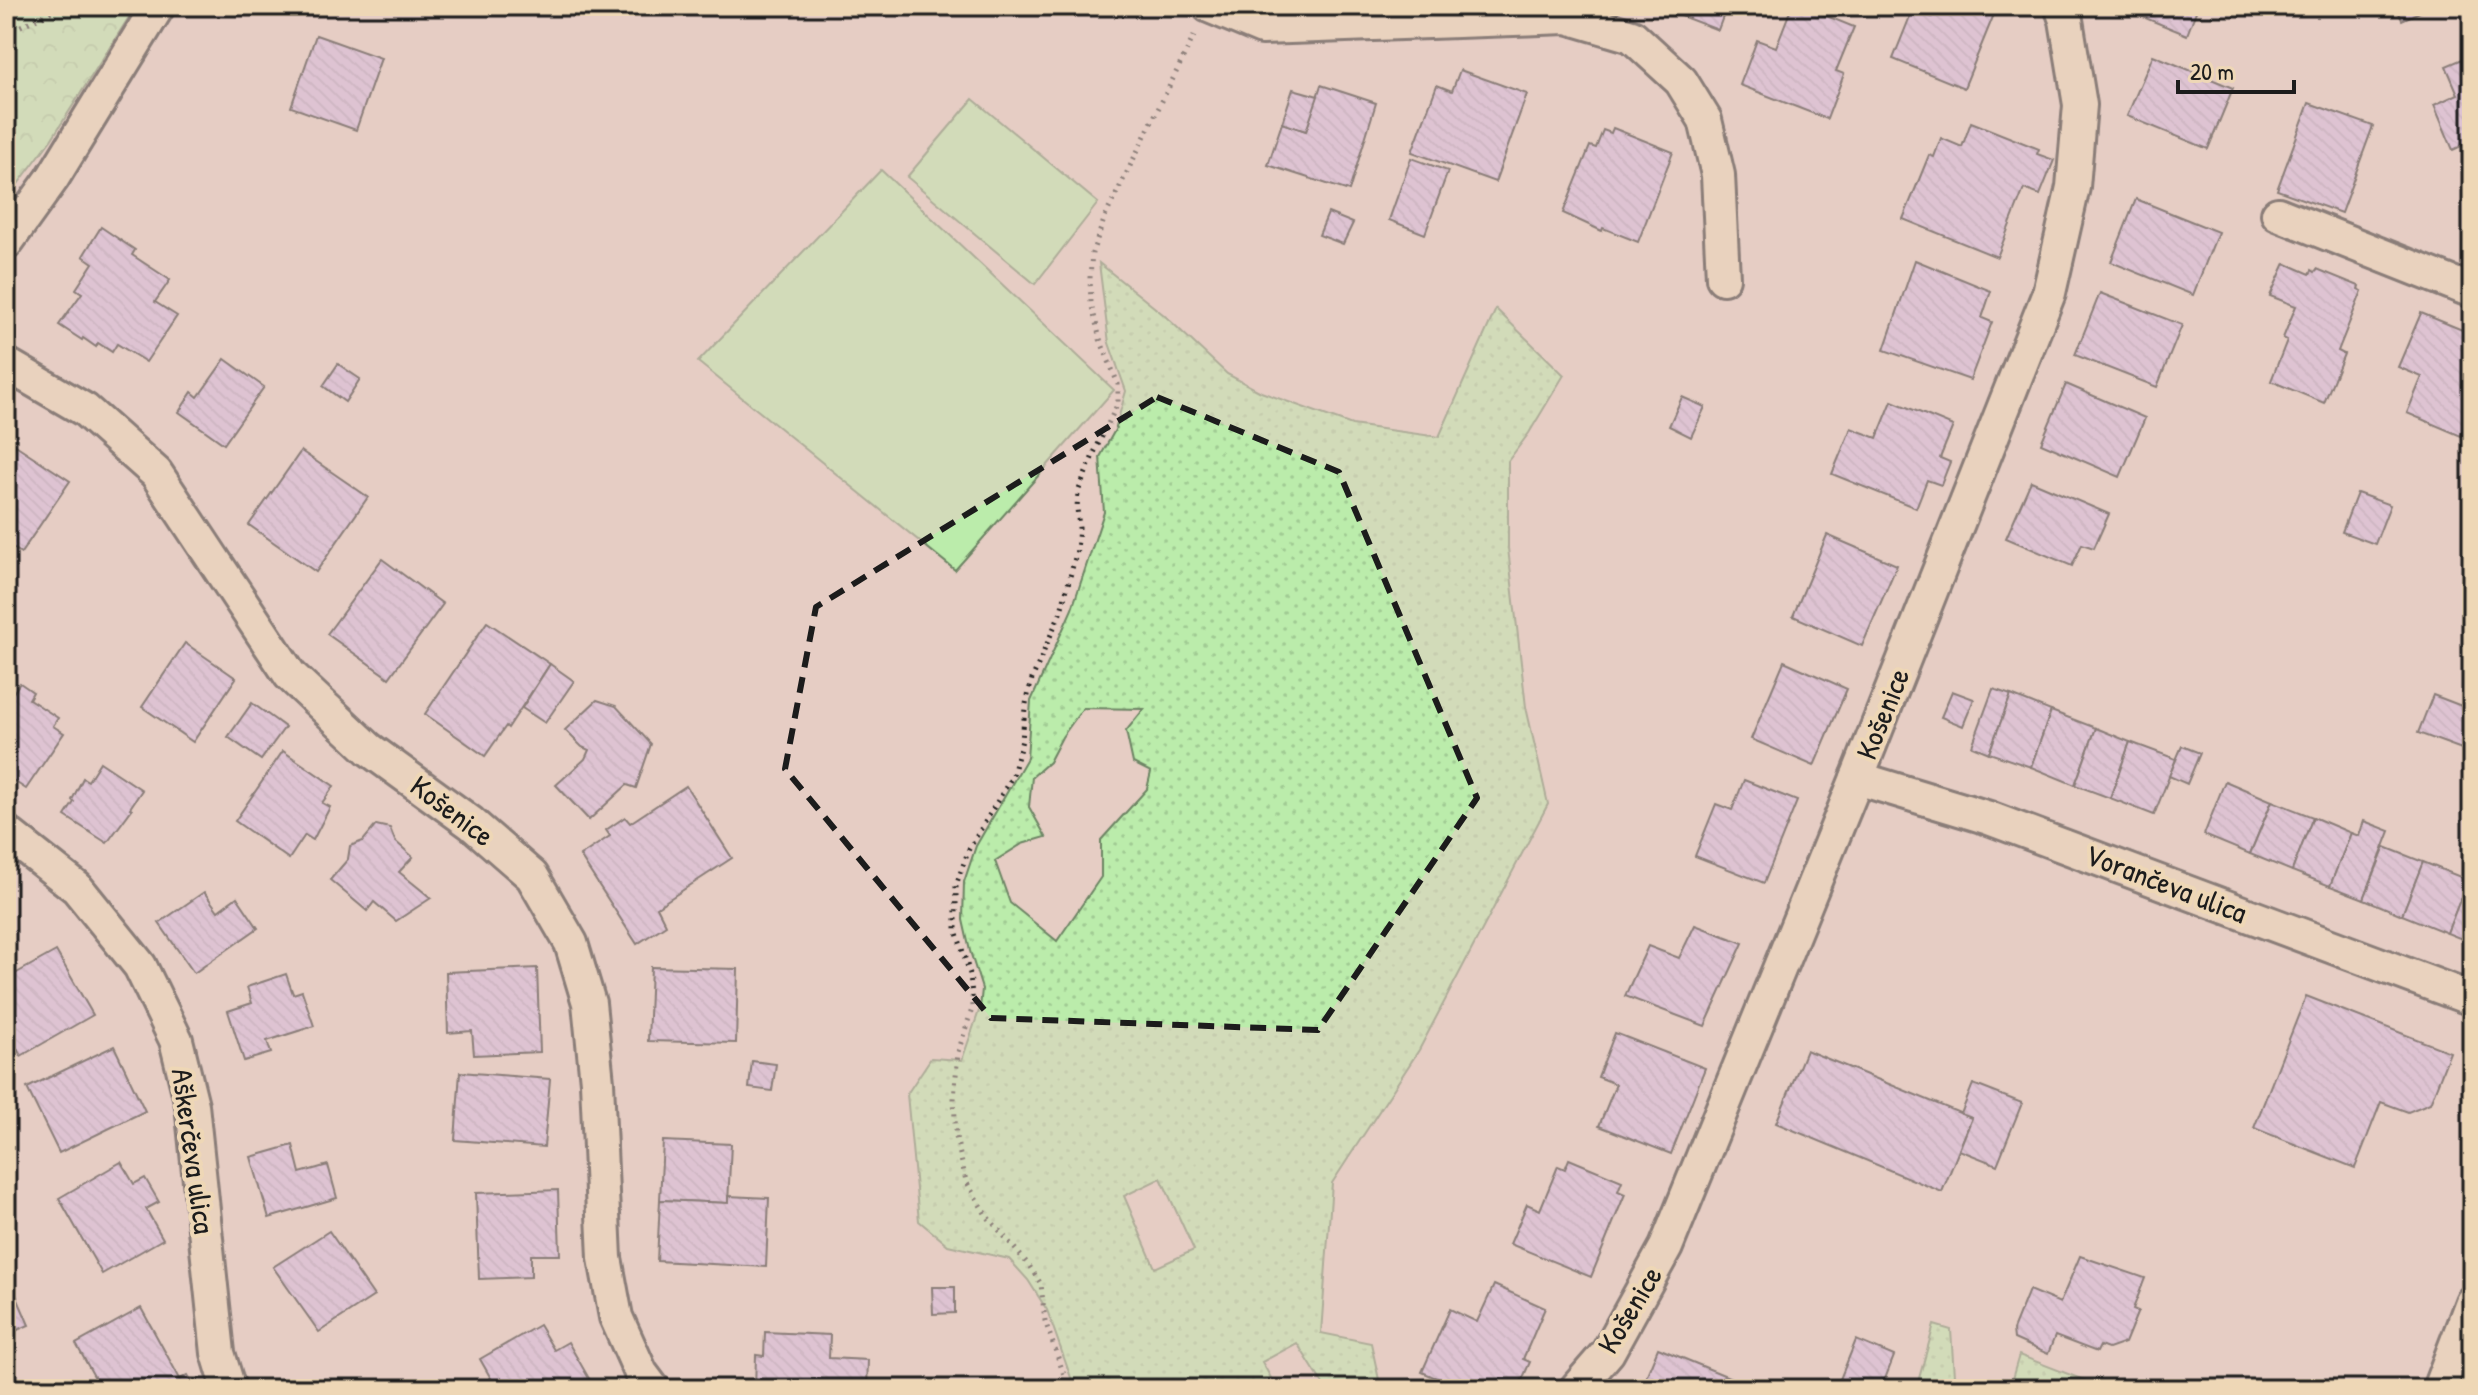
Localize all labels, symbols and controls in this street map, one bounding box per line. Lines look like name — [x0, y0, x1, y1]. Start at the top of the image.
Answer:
scale bar — [2178, 44, 2294, 94]
text: 20 m — [2190, 55, 2234, 87]
street label: Košenice — [1846, 662, 1918, 765]
street label: Košenice — [403, 766, 503, 855]
street label: Vorančeva ulica — [2080, 834, 2253, 932]
street label: Aškerčeva ulica — [163, 1066, 225, 1236]
street label: Košenice — [1587, 1258, 1671, 1361]

